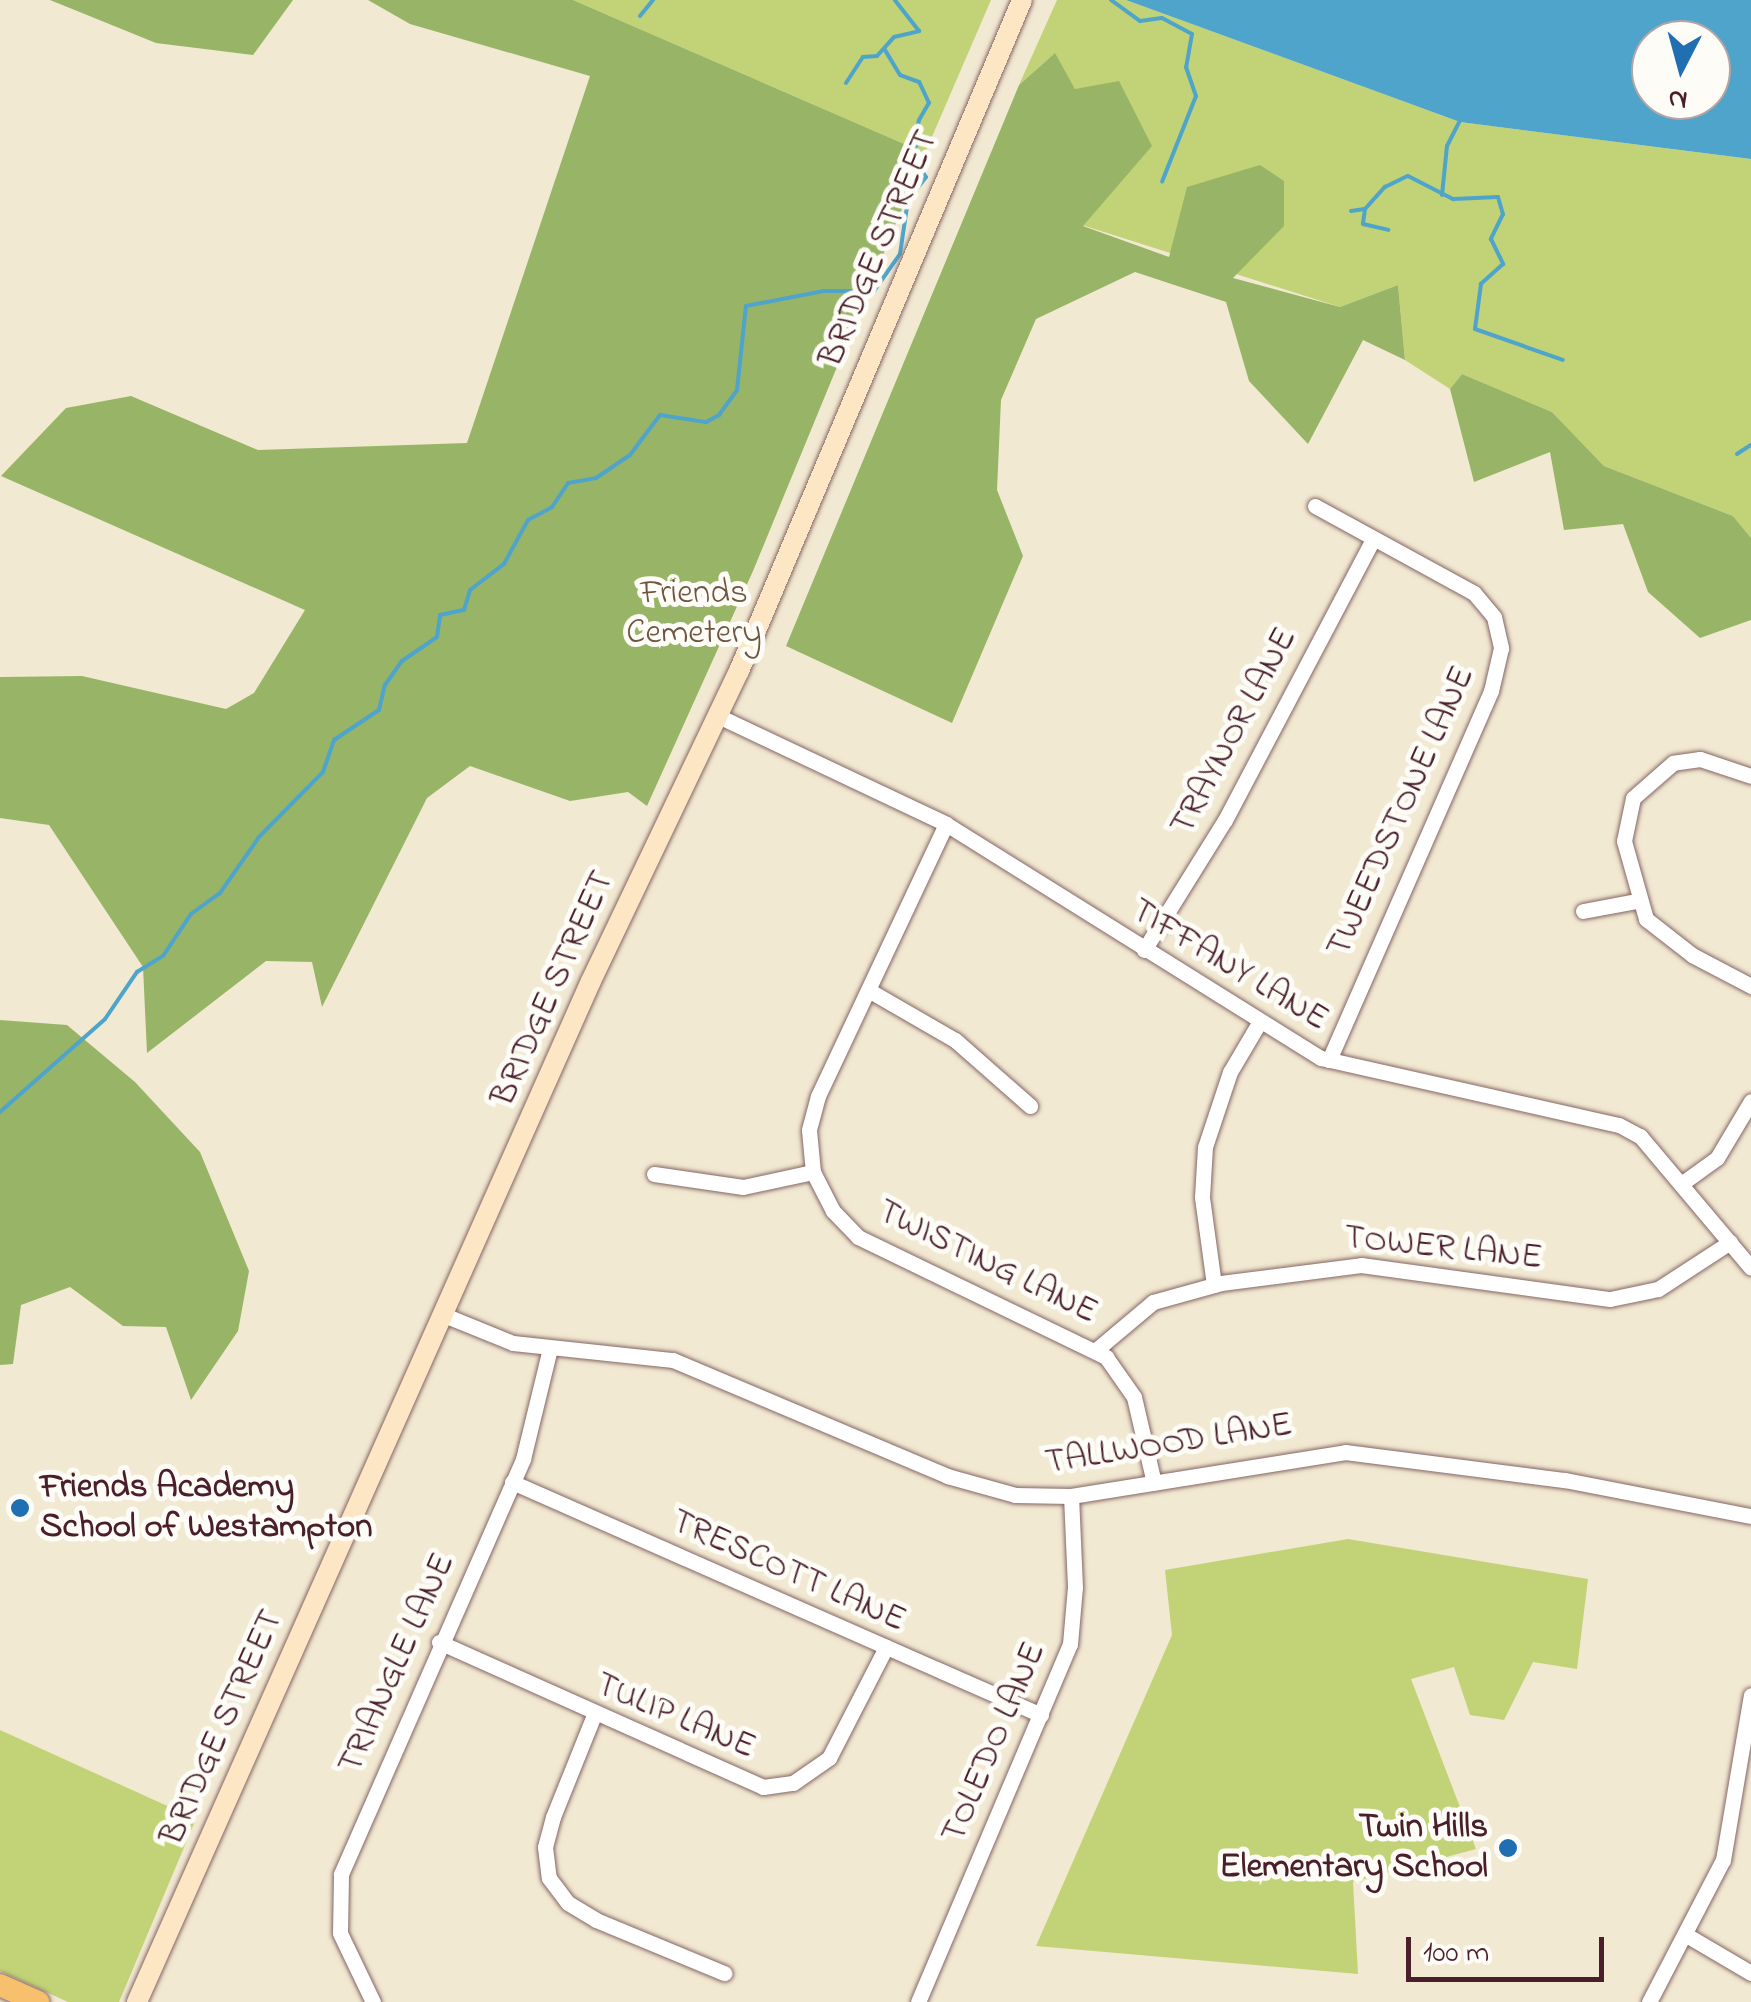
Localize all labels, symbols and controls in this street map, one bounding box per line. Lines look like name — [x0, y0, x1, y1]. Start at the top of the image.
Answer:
north arrow — [1631, 20, 1731, 120]
text: N — [1666, 77, 1690, 120]
street label: BRIDGE STREET — [811, 124, 949, 374]
park label: Friends Cemetery — [626, 573, 762, 655]
street label: TRAYNOR LANE — [1163, 621, 1307, 843]
street label: TWEEDSTONE LANE — [1319, 660, 1485, 964]
street label: BRIDGE STREET — [483, 865, 625, 1113]
street label: TIFFANY LANE — [1123, 891, 1335, 1041]
street label: TWISTING LANE — [870, 1192, 1104, 1334]
street label: TOWER LANE — [1342, 1218, 1544, 1280]
street label: TALLWOOD LANE — [1042, 1405, 1296, 1485]
place label: Friends Academy School of Westampton — [40, 1467, 372, 1549]
marker: Friends Academy School of Westampton — [9, 1497, 31, 1519]
street label: TRESCOTT LANE — [664, 1501, 912, 1643]
street label: TRIANGLE LANE — [331, 1547, 465, 1781]
street label: BRIDGE STREET — [152, 1604, 294, 1852]
street label: TOLEDO LANE — [934, 1636, 1056, 1850]
street label: TULIP LANE — [589, 1665, 761, 1769]
place label: Twin Hills Elementary School — [1220, 1807, 1488, 1889]
marker: Twin Hills Elementary School — [1497, 1837, 1519, 1859]
scale bar — [1411, 1917, 1608, 1979]
text: 100 m — [1423, 1932, 1489, 1976]

